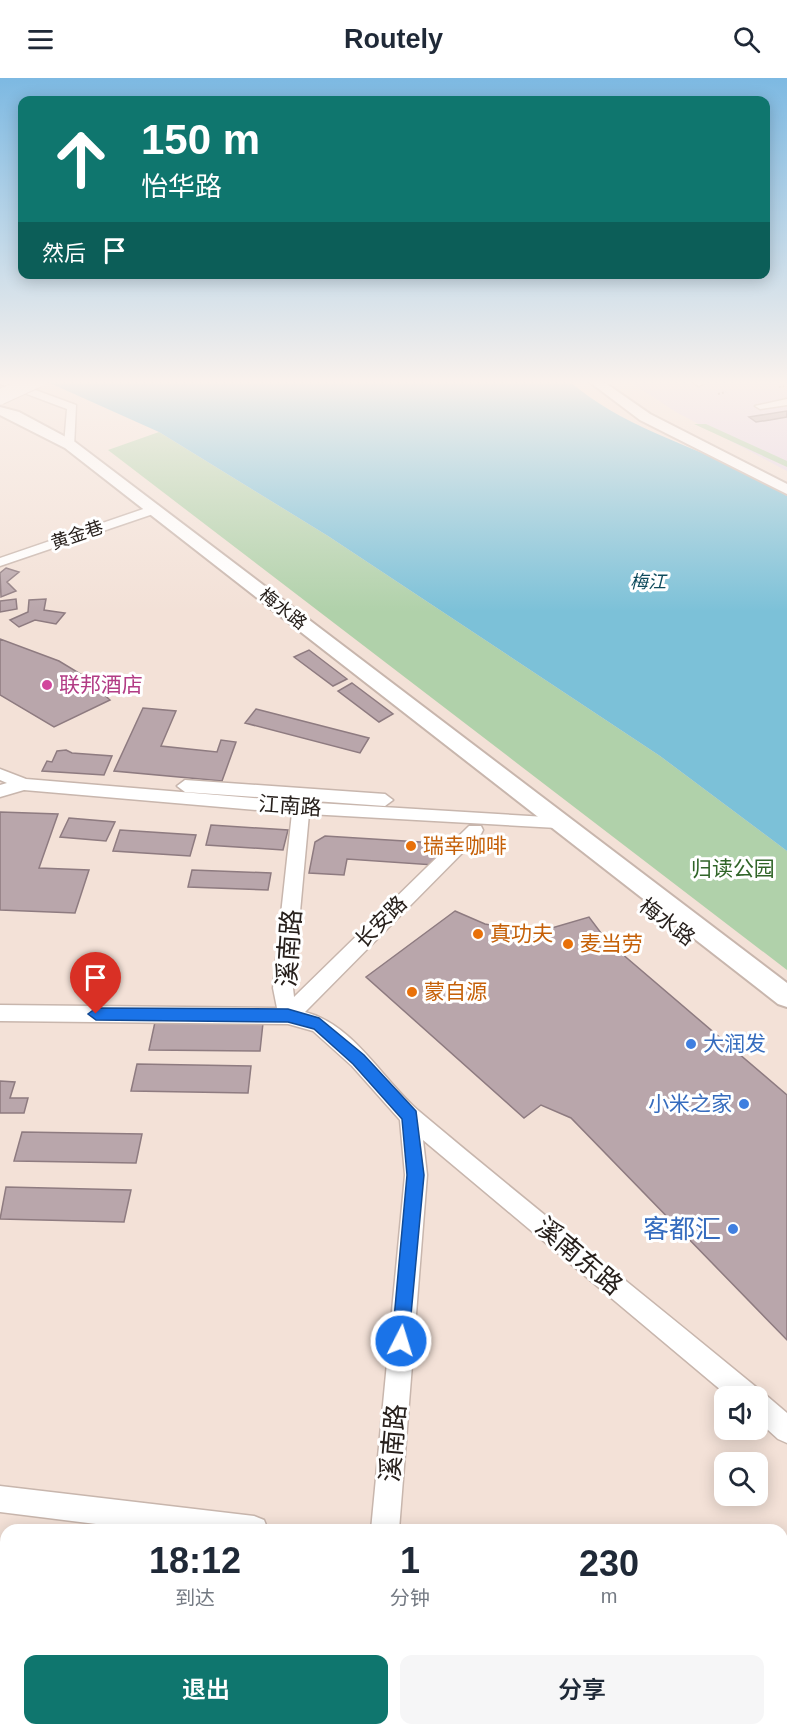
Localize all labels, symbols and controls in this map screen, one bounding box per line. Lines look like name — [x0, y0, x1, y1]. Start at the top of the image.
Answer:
icon: menu — [24, 23, 57, 56]
icon: search — [730, 23, 763, 56]
text: Routely — [344, 24, 443, 54]
text: 150 m — [141, 116, 260, 163]
icon: ahead — [42, 120, 120, 198]
text: 怡华路 — [141, 172, 222, 202]
icon: arrive — [98, 234, 131, 267]
text: 然后 — [42, 241, 86, 266]
street label: 黄金巷 — [48, 517, 106, 553]
water label: 梅江 — [630, 572, 668, 592]
street label: 梅水路 — [256, 584, 310, 634]
place label: 联邦酒店 — [59, 673, 143, 696]
marker: 联邦酒店 — [40, 678, 54, 692]
street label: 江南路 — [258, 792, 322, 819]
place label: 瑞幸咖啡 — [423, 834, 507, 857]
marker: 瑞幸咖啡 — [404, 839, 418, 853]
park label: 归读公园 — [691, 857, 775, 880]
street label: 长安路 — [350, 891, 411, 952]
street label: 梅水路 — [635, 893, 699, 950]
street label: 溪南路 — [271, 908, 307, 988]
place label: 真功夫 — [490, 922, 553, 945]
marker: 真功夫 — [471, 927, 485, 941]
place label: 麦当劳 — [580, 932, 643, 955]
marker: 麦当劳 — [561, 937, 575, 951]
pin — [70, 952, 121, 1014]
icon: arrive — [79, 961, 112, 994]
place label: 蒙自源 — [424, 980, 487, 1003]
marker: 蒙自源 — [405, 985, 419, 999]
place label: 大润发 — [703, 1032, 766, 1055]
marker: 大润发 — [684, 1037, 698, 1051]
place label: 小米之家 — [648, 1092, 732, 1115]
marker: 小米之家 — [737, 1097, 751, 1111]
street label: 溪南东路 — [530, 1211, 628, 1301]
place label: 客都汇 — [643, 1214, 721, 1244]
marker: 客都汇 — [726, 1222, 740, 1236]
position arrow — [369, 1309, 433, 1373]
map controls — [714, 1386, 768, 1506]
button: sound — [714, 1386, 768, 1440]
street label: 溪南路 — [375, 1403, 411, 1483]
button: search — [714, 1452, 768, 1506]
text: 18:12 — [149, 1540, 241, 1581]
text: 1 — [400, 1540, 420, 1581]
text: 230 — [579, 1543, 639, 1584]
text: m — [601, 1585, 617, 1607]
text: 到达 — [175, 1587, 215, 1609]
text: 分钟 — [390, 1587, 430, 1609]
button: 退出 — [24, 1655, 388, 1724]
button: 分享 — [400, 1655, 764, 1724]

